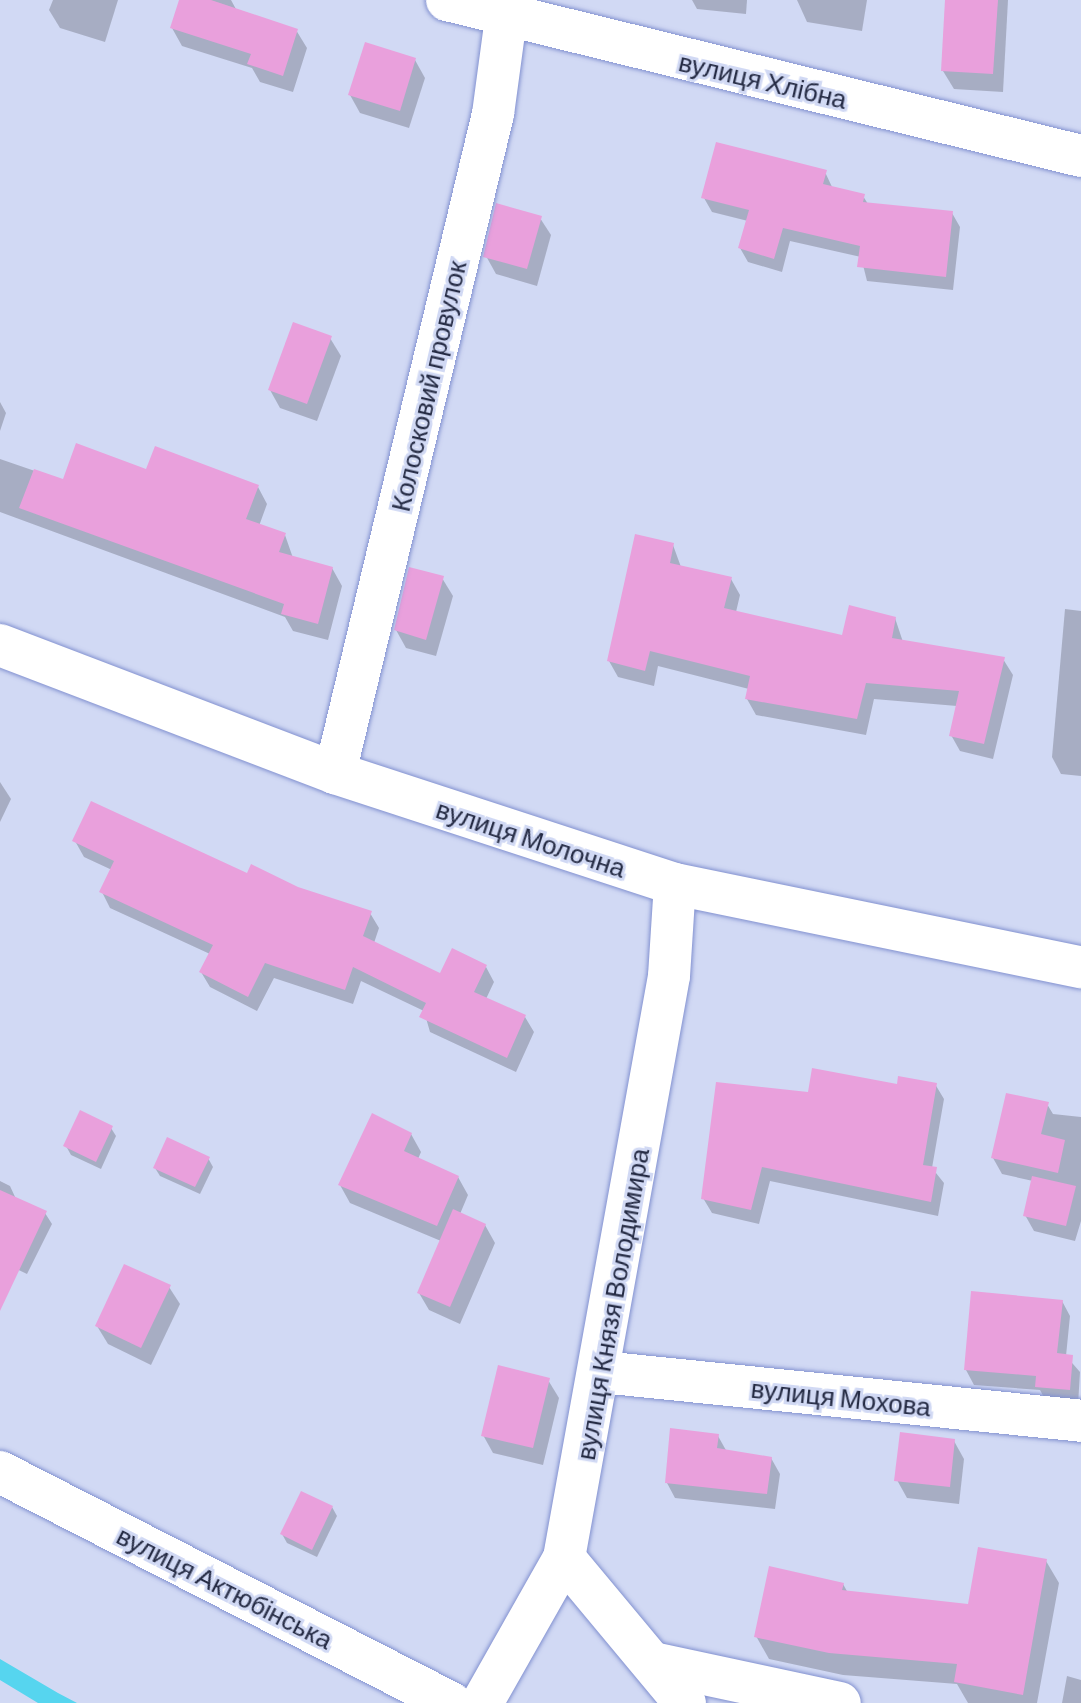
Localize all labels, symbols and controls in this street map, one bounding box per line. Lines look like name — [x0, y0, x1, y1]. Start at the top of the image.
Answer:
street label: вулиця Хлібна — [676, 46, 850, 114]
street label: Колосковий провулок — [384, 258, 472, 514]
street label: вулиця Молочна — [432, 793, 630, 883]
street label: вулиця Князя Володимира — [569, 1146, 655, 1462]
street label: вулиця Мохова — [749, 1372, 933, 1422]
street label: вулиця Актюбінська — [112, 1519, 338, 1655]

